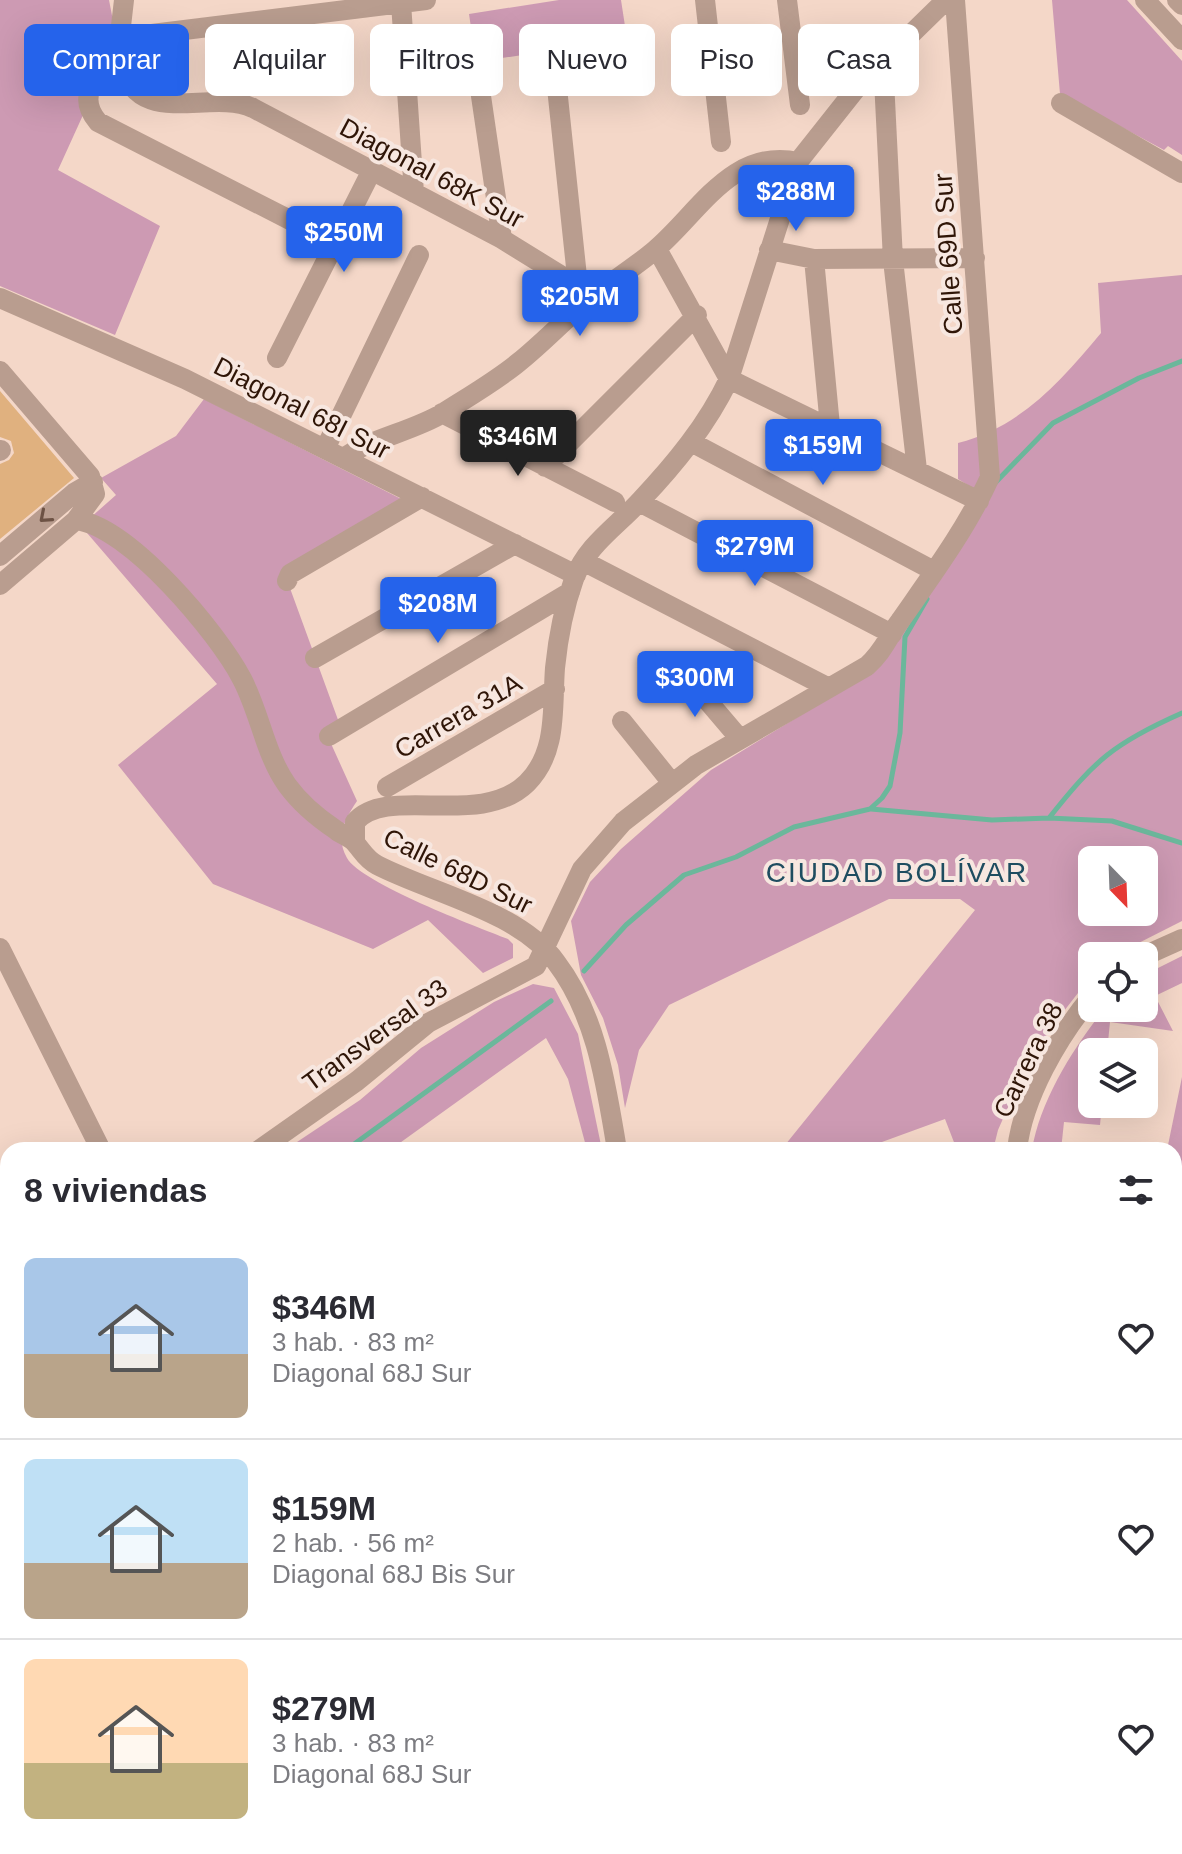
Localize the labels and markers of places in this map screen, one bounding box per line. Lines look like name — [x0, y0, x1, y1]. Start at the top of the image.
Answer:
pin: $288M — [740, 165, 852, 233]
pin: $250M — [288, 206, 400, 274]
pin: $205M — [524, 270, 636, 338]
pin: $346M — [462, 410, 574, 478]
pin: $159M — [767, 419, 879, 487]
pin: $279M — [699, 520, 811, 588]
pin: $208M — [382, 577, 494, 645]
pin: $300M — [639, 651, 751, 719]

